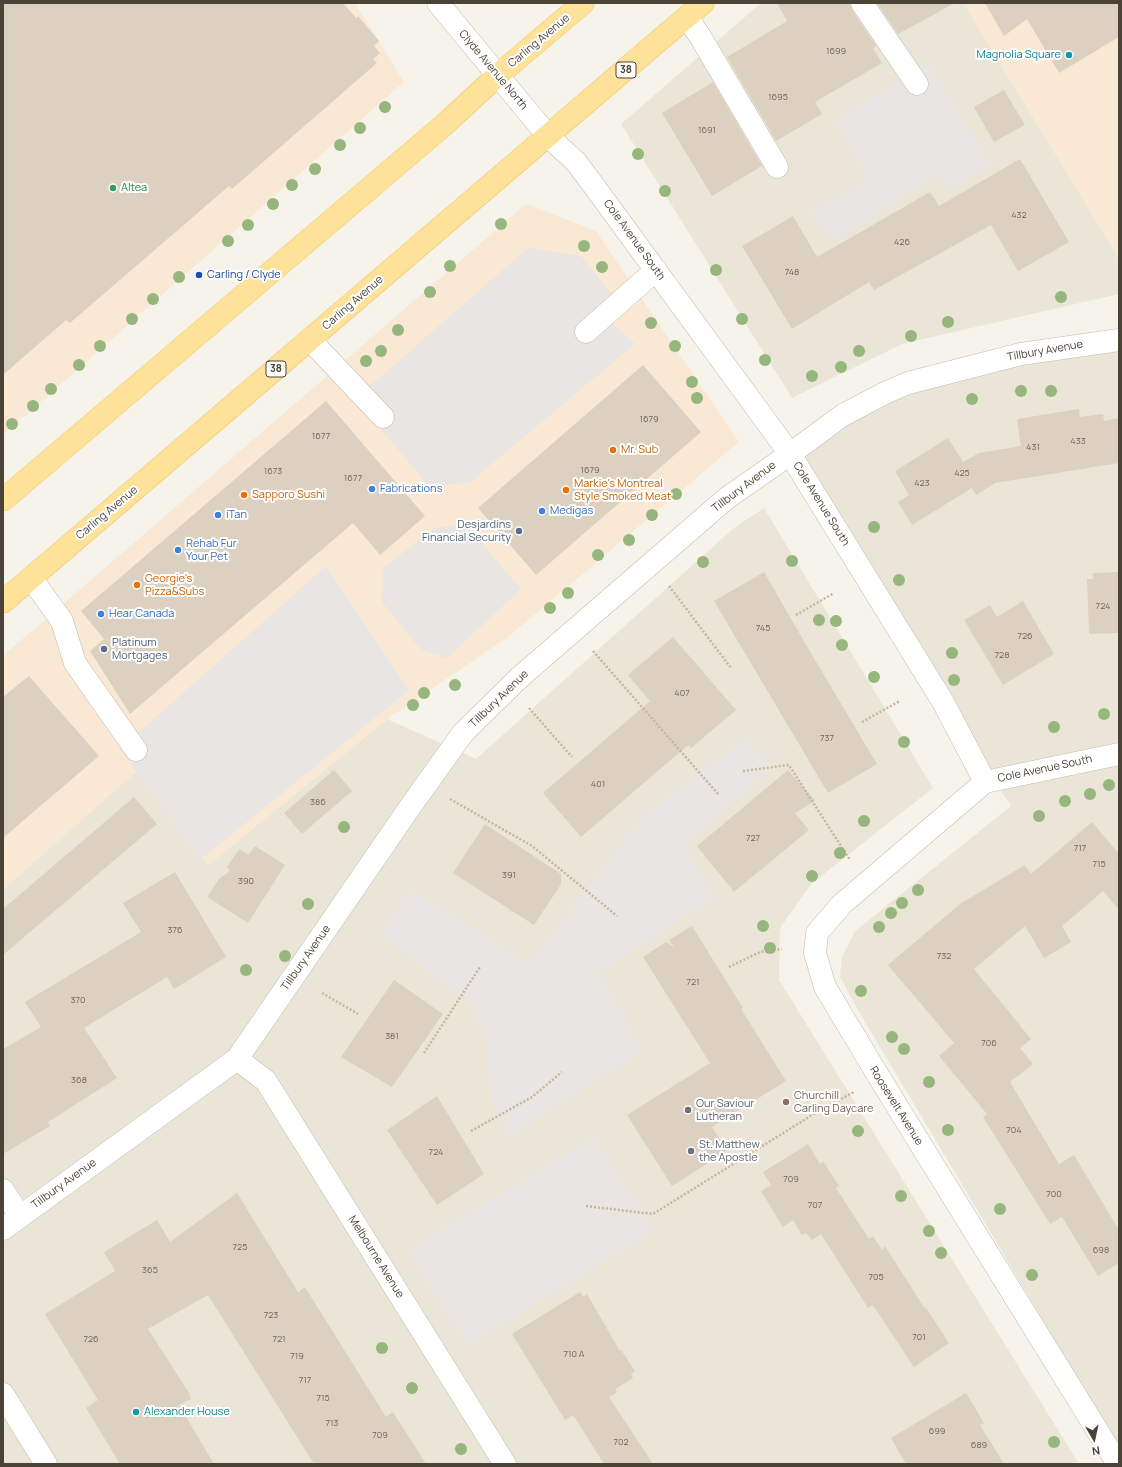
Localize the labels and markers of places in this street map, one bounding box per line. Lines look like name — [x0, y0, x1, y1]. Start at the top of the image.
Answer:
place label: Magnolia Square — [976, 48, 1061, 62]
marker: Magnolia Square — [1064, 50, 1074, 60]
place label: Altea — [121, 181, 147, 195]
marker: Altea — [108, 183, 118, 193]
place label: Carling / Clyde — [207, 268, 281, 282]
marker: Carling / Clyde — [194, 270, 204, 280]
place label: Mr. Sub — [621, 443, 658, 457]
marker: Mr. Sub — [608, 445, 618, 455]
place label: Markie's Montreal Style Smoked Meat — [574, 477, 671, 503]
place label: Fabrications — [380, 482, 442, 496]
marker: Fabrications — [367, 484, 377, 494]
marker: Markie's Montreal Style Smoked Meat — [561, 485, 571, 495]
place label: Sapporo Sushi — [252, 488, 325, 502]
marker: Sapporo Sushi — [239, 490, 249, 500]
place label: Medigas — [550, 504, 593, 518]
marker: Medigas — [537, 506, 547, 516]
place label: iTan — [226, 508, 247, 522]
marker: iTan — [213, 510, 223, 520]
place label: Desjardins Financial Security — [422, 518, 511, 544]
marker: Desjardins Financial Security — [514, 526, 524, 536]
place label: Rehab Fur Your Pet — [186, 537, 237, 563]
marker: Rehab Fur Your Pet — [173, 545, 183, 555]
place label: Georgie's Pizza&Subs — [145, 572, 204, 598]
marker: Georgie's Pizza&Subs — [132, 580, 142, 590]
place label: Hear Canada — [109, 607, 174, 621]
marker: Hear Canada — [96, 609, 106, 619]
place label: Platinum Mortgages — [112, 636, 167, 662]
marker: Platinum Mortgages — [99, 644, 109, 654]
place label: Churchill Carling Daycare — [794, 1089, 874, 1115]
place label: Our Saviour Lutheran — [696, 1097, 754, 1123]
marker: Churchill Carling Daycare — [781, 1097, 791, 1107]
marker: Our Saviour Lutheran — [683, 1105, 693, 1115]
place label: St. Matthew the Apostle — [699, 1138, 760, 1164]
marker: St. Matthew the Apostle — [686, 1146, 696, 1156]
place label: Alexander House — [144, 1405, 230, 1419]
marker: Alexander House — [131, 1407, 141, 1417]

